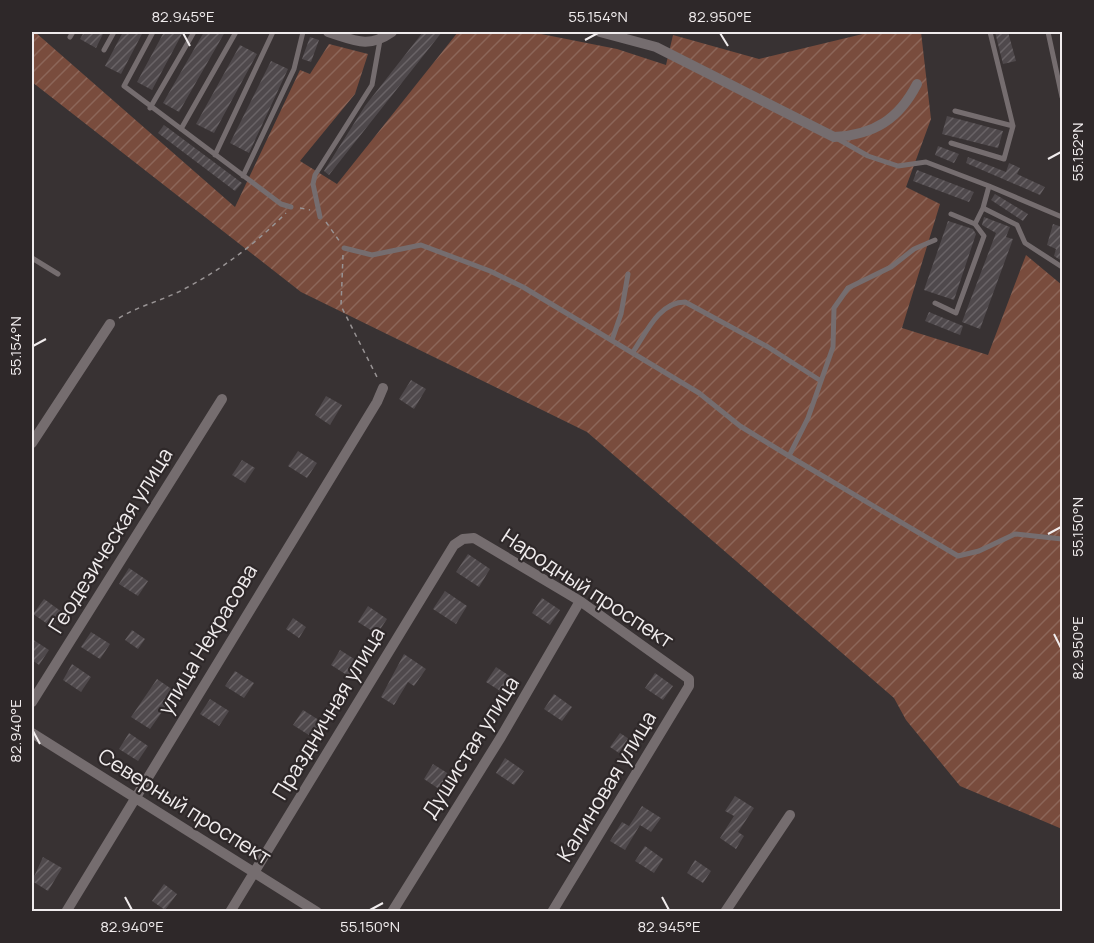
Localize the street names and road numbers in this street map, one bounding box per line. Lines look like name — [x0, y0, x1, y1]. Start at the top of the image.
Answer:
street label: Геодезическая улица — [41, 442, 179, 638]
street label: Народный проспект — [497, 522, 680, 654]
street label: улица Некрасова — [151, 558, 263, 720]
street label: Праздничная улица — [265, 621, 391, 805]
street label: Душистая улица — [415, 671, 525, 823]
street label: Калиновая улица — [550, 705, 662, 867]
street label: Северный проспект — [93, 741, 277, 871]

